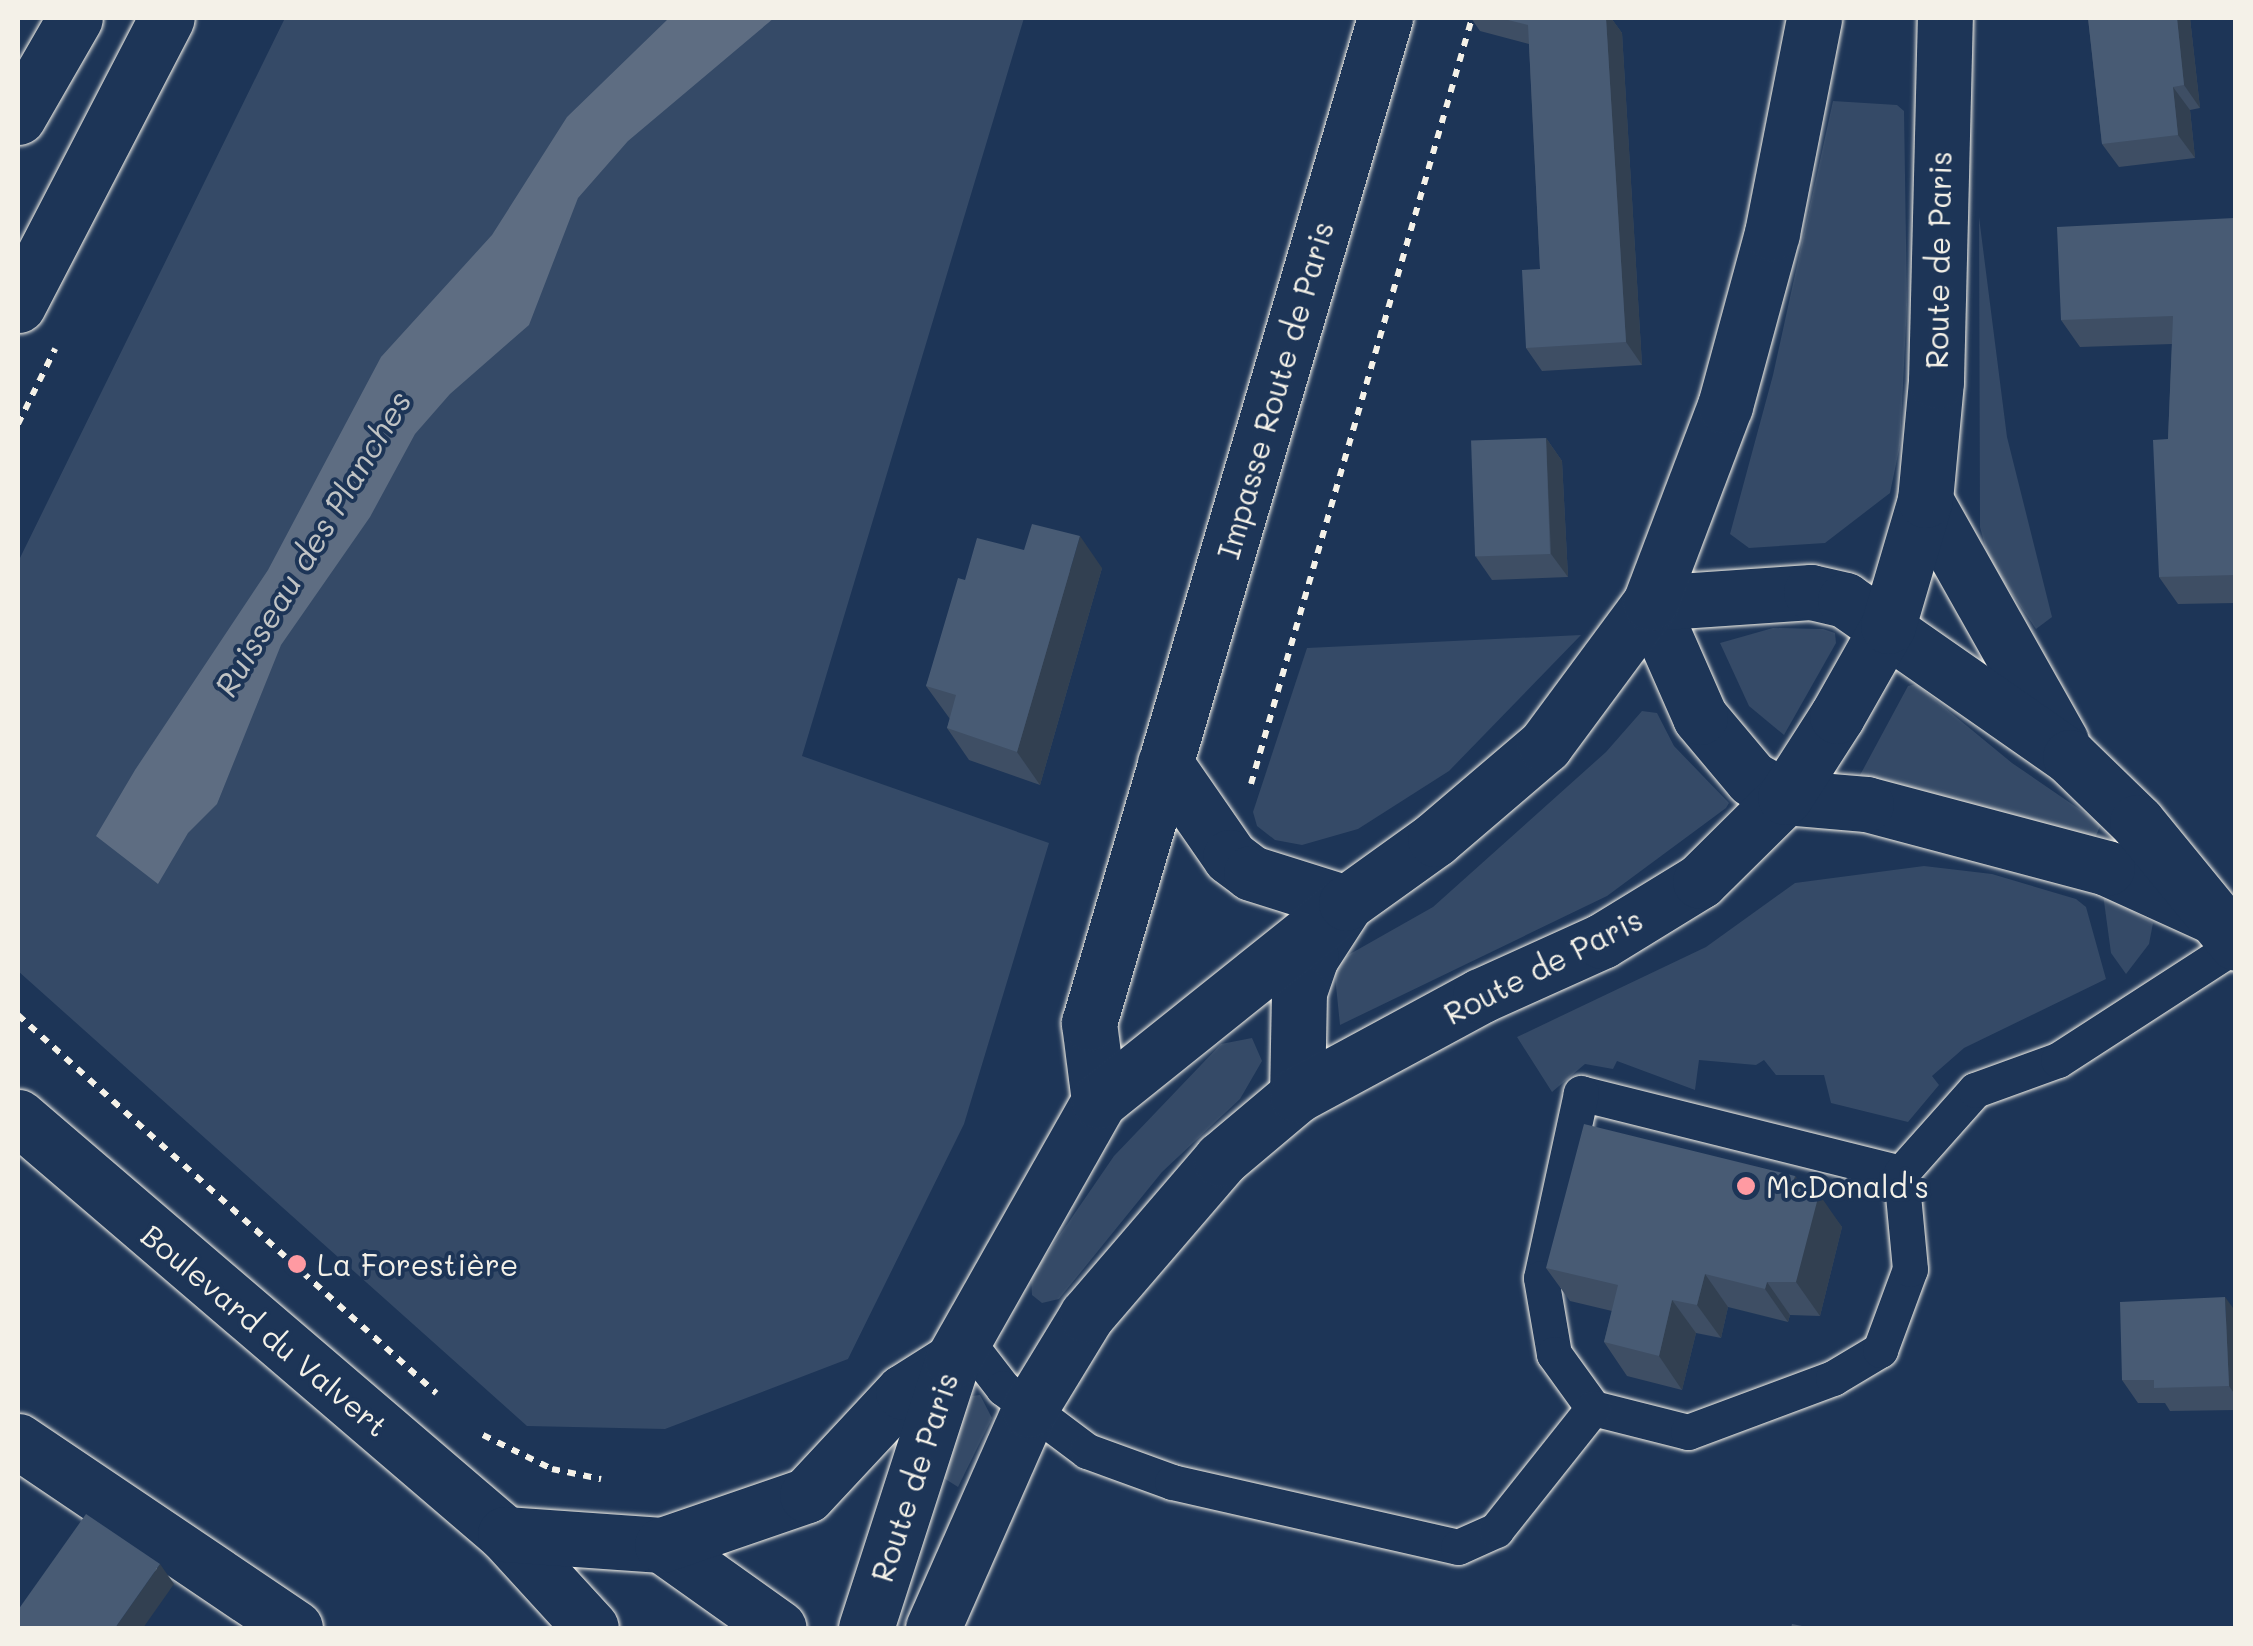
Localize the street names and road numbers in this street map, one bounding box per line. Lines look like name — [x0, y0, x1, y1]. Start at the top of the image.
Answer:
street label: Route de Paris — [1918, 151, 1958, 369]
street label: Impasse Route de Paris — [1210, 217, 1340, 563]
street label: Route de Paris — [1438, 901, 1648, 1031]
street label: Boulevard du Valvert — [135, 1216, 395, 1444]
street label: Route de Paris — [863, 1368, 965, 1586]

